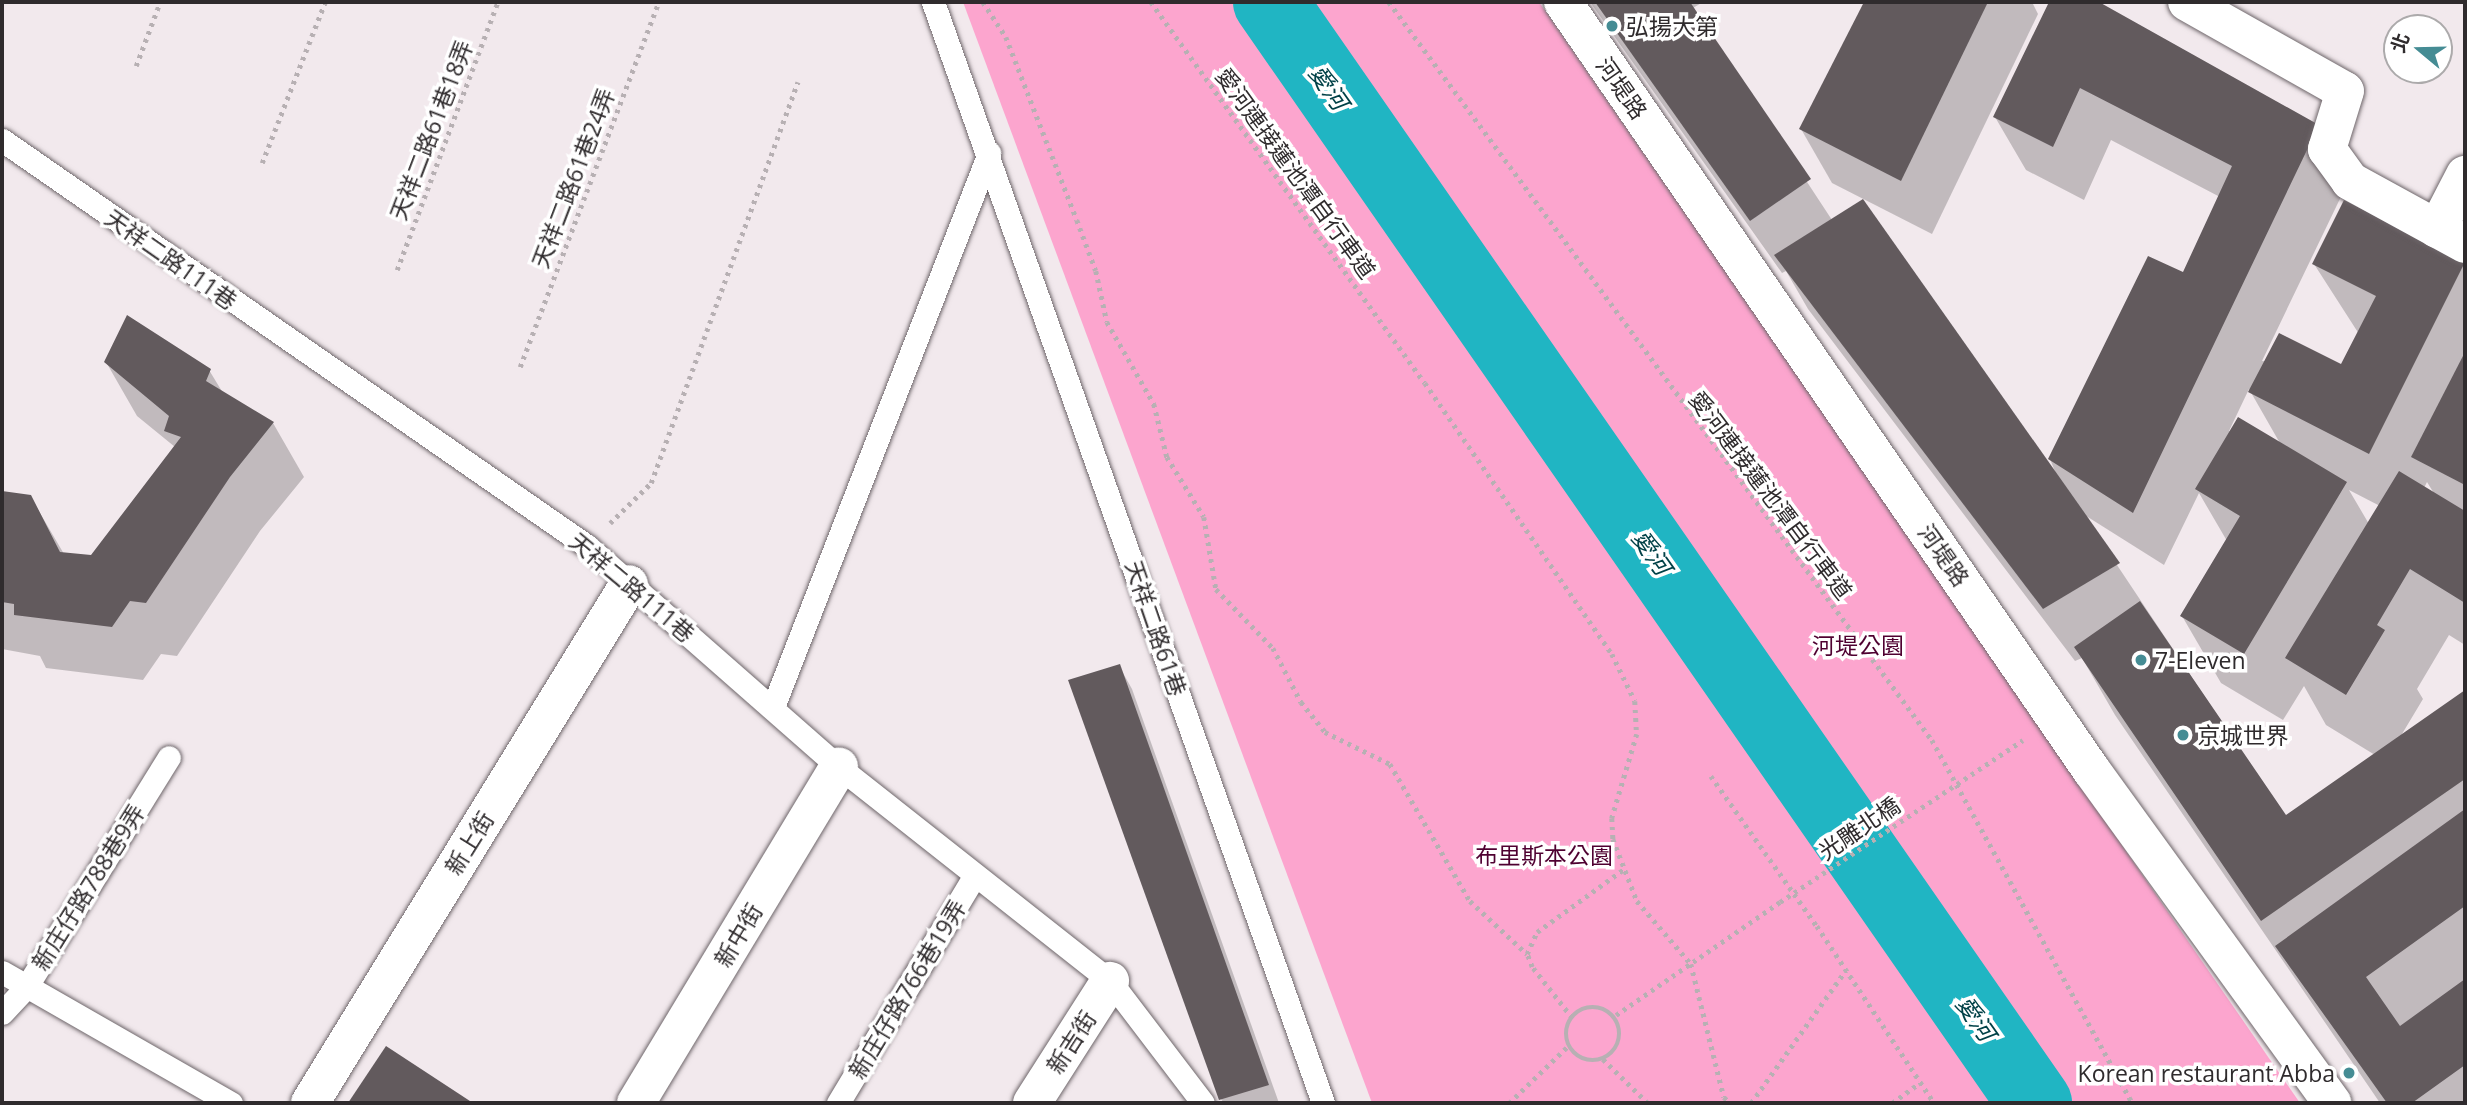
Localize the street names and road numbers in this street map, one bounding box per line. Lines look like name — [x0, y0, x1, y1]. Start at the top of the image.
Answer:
street label: 天祥二路61巷18弄 — [384, 36, 478, 224]
street label: 河堤路 — [1591, 52, 1653, 124]
street label: 愛河連接蓮池潭自行車道 — [1210, 63, 1382, 283]
street label: 天祥二路61巷24弄 — [526, 84, 620, 272]
street label: 天祥二路111巷 — [100, 203, 242, 315]
street label: 愛河連接蓮池潭自行車道 — [1684, 386, 1858, 604]
street label: 河堤路 — [1913, 519, 1975, 591]
street label: 天祥二路111巷 — [564, 527, 700, 647]
street label: 天祥二路61巷 — [1120, 557, 1192, 699]
street label: 光雕北橋 — [1813, 791, 1905, 865]
street label: 新庄仔路788巷9弄 — [26, 799, 150, 975]
street label: 新上街 — [439, 806, 499, 880]
street label: 新庄仔路766巷19弄 — [843, 895, 971, 1083]
street label: 新中街 — [708, 898, 768, 972]
street label: 新吉街 — [1041, 1006, 1101, 1078]

